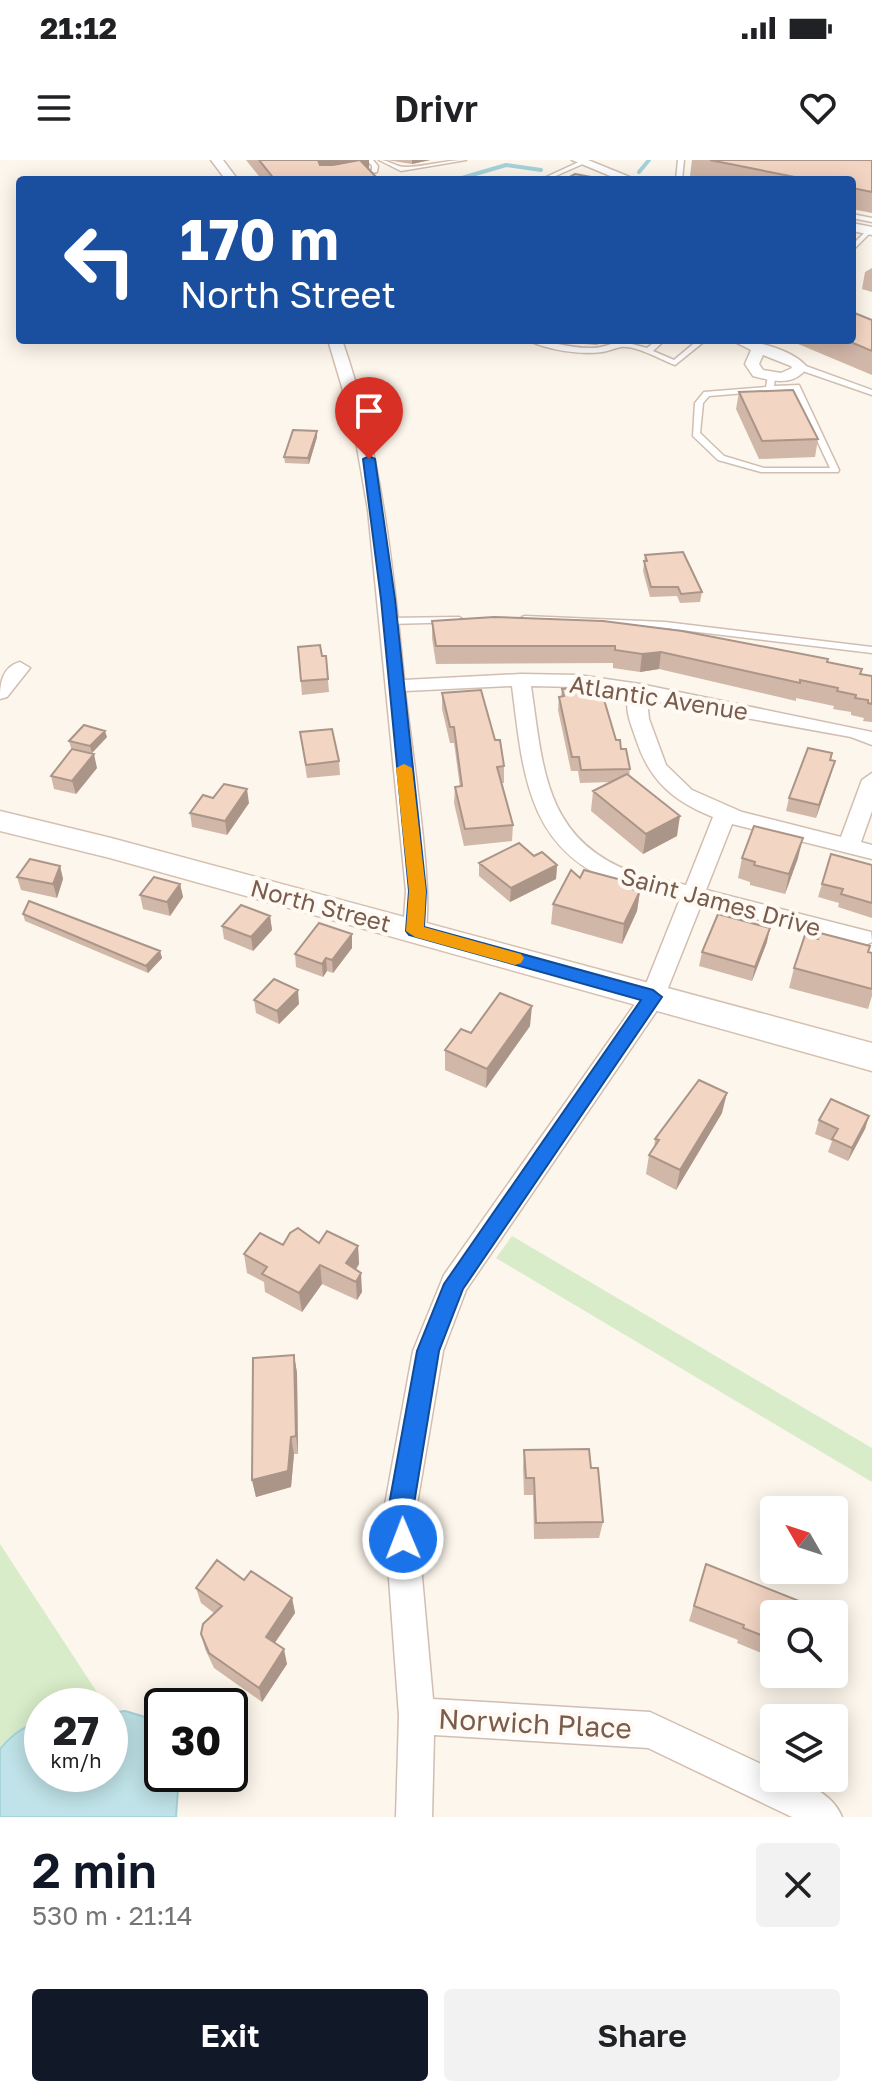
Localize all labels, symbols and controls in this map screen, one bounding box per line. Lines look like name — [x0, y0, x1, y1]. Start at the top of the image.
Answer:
text: 21:12 — [40, 10, 117, 46]
icon: menu — [32, 86, 76, 130]
icon: heart — [796, 86, 840, 130]
text: Drivr — [394, 87, 478, 130]
text: 170 m — [180, 205, 339, 272]
icon: left — [48, 208, 152, 312]
text: North Street — [180, 273, 396, 316]
pin — [335, 377, 403, 459]
icon: arrive — [347, 389, 391, 433]
street label: Atlantic Avenue — [568, 669, 750, 725]
street label: Saint James Drive — [618, 860, 824, 942]
street label: North Street — [248, 872, 394, 938]
north arrow — [760, 1496, 848, 1584]
map controls — [760, 1496, 848, 1792]
position arrow — [361, 1497, 445, 1581]
button: search — [760, 1600, 848, 1688]
speed limit sign: 30 — [144, 1688, 248, 1792]
street label: Norwich Place — [437, 1701, 633, 1745]
button: layers — [760, 1704, 848, 1792]
text: 27 — [53, 1706, 99, 1754]
text: km/h — [51, 1748, 101, 1772]
text: 2 min — [32, 1841, 157, 1899]
button: close — [756, 1843, 840, 1927]
text: 530 m · 21:14 — [32, 1900, 193, 1931]
button: Exit — [32, 1989, 428, 2081]
button: Share — [444, 1989, 840, 2081]

